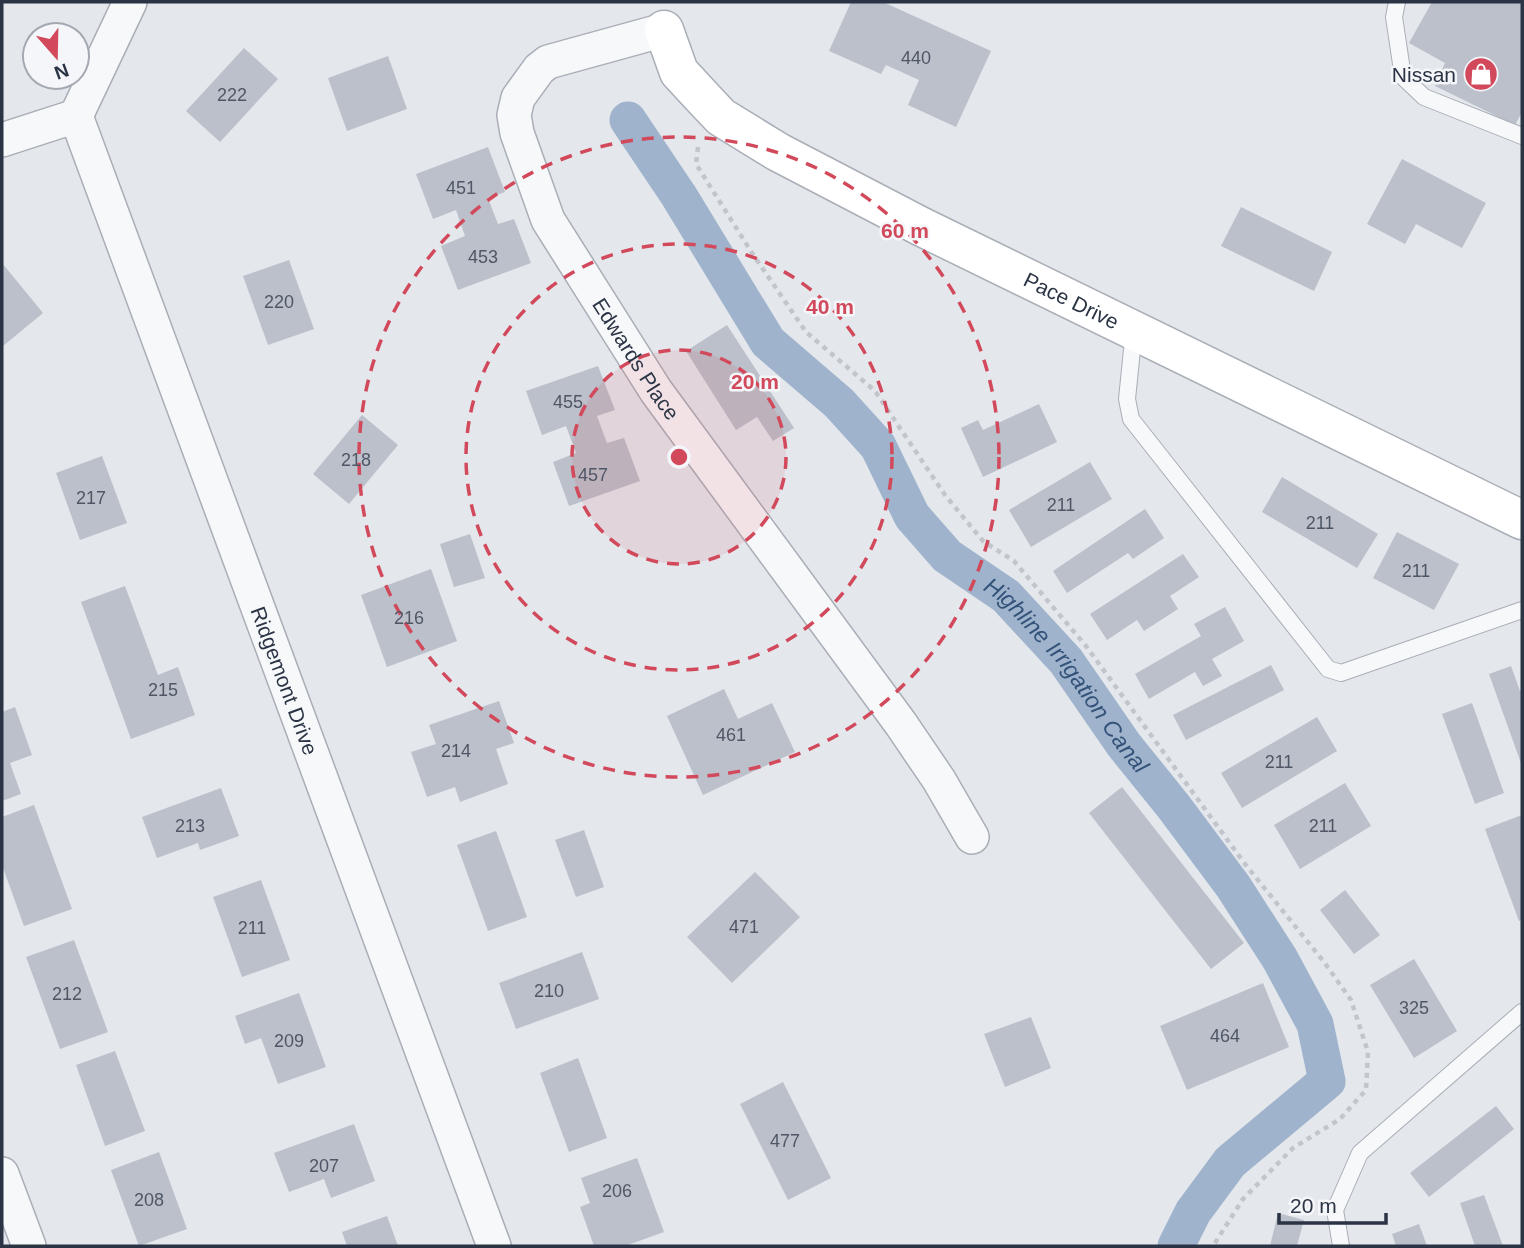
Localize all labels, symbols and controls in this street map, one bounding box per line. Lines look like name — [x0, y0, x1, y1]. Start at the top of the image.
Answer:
north arrow — [21, 21, 91, 91]
house number: 440 — [901, 48, 931, 68]
shop icon: Nissan — [1462, 55, 1500, 93]
text: N — [52, 59, 72, 84]
place label: Nissan — [1392, 63, 1456, 86]
house number: 222 — [217, 85, 247, 105]
house number: 451 — [446, 178, 476, 198]
text: 60 m — [881, 219, 929, 242]
house number: 453 — [468, 247, 498, 267]
street label: Pace Drive — [1020, 267, 1123, 333]
house number: 220 — [264, 292, 294, 312]
street label: Edwards Place — [589, 294, 684, 424]
text: 40 m — [806, 295, 854, 318]
text: 20 m — [731, 370, 779, 393]
house number: 455 — [553, 392, 583, 412]
centre of rings — [667, 445, 691, 469]
house number: 218 — [341, 450, 371, 470]
house number: 457 — [578, 465, 608, 485]
house number: 217 — [76, 488, 106, 508]
house number: 211 — [1047, 495, 1075, 515]
house number: 211 — [1306, 513, 1334, 533]
house number: 211 — [1402, 561, 1430, 581]
water label: Highline Irrigation Canal — [979, 572, 1155, 779]
street label: Ridgemont Drive — [247, 603, 323, 758]
house number: 216 — [394, 608, 424, 628]
house number: 215 — [148, 680, 178, 700]
house number: 461 — [716, 725, 746, 745]
house number: 214 — [441, 741, 471, 761]
house number: 211 — [1265, 752, 1293, 772]
house number: 213 — [175, 816, 205, 836]
house number: 211 — [1309, 816, 1337, 836]
house number: 471 — [729, 917, 759, 937]
house number: 211 — [238, 918, 266, 938]
house number: 210 — [534, 981, 564, 1001]
house number: 212 — [52, 984, 82, 1004]
house number: 325 — [1399, 998, 1429, 1018]
house number: 464 — [1210, 1026, 1240, 1046]
house number: 209 — [274, 1031, 304, 1051]
house number: 477 — [770, 1131, 800, 1151]
house number: 207 — [309, 1156, 339, 1176]
house number: 206 — [602, 1181, 632, 1201]
scale bar — [1279, 1182, 1386, 1226]
house number: 208 — [134, 1190, 164, 1210]
text: 20 m — [1290, 1194, 1337, 1217]

